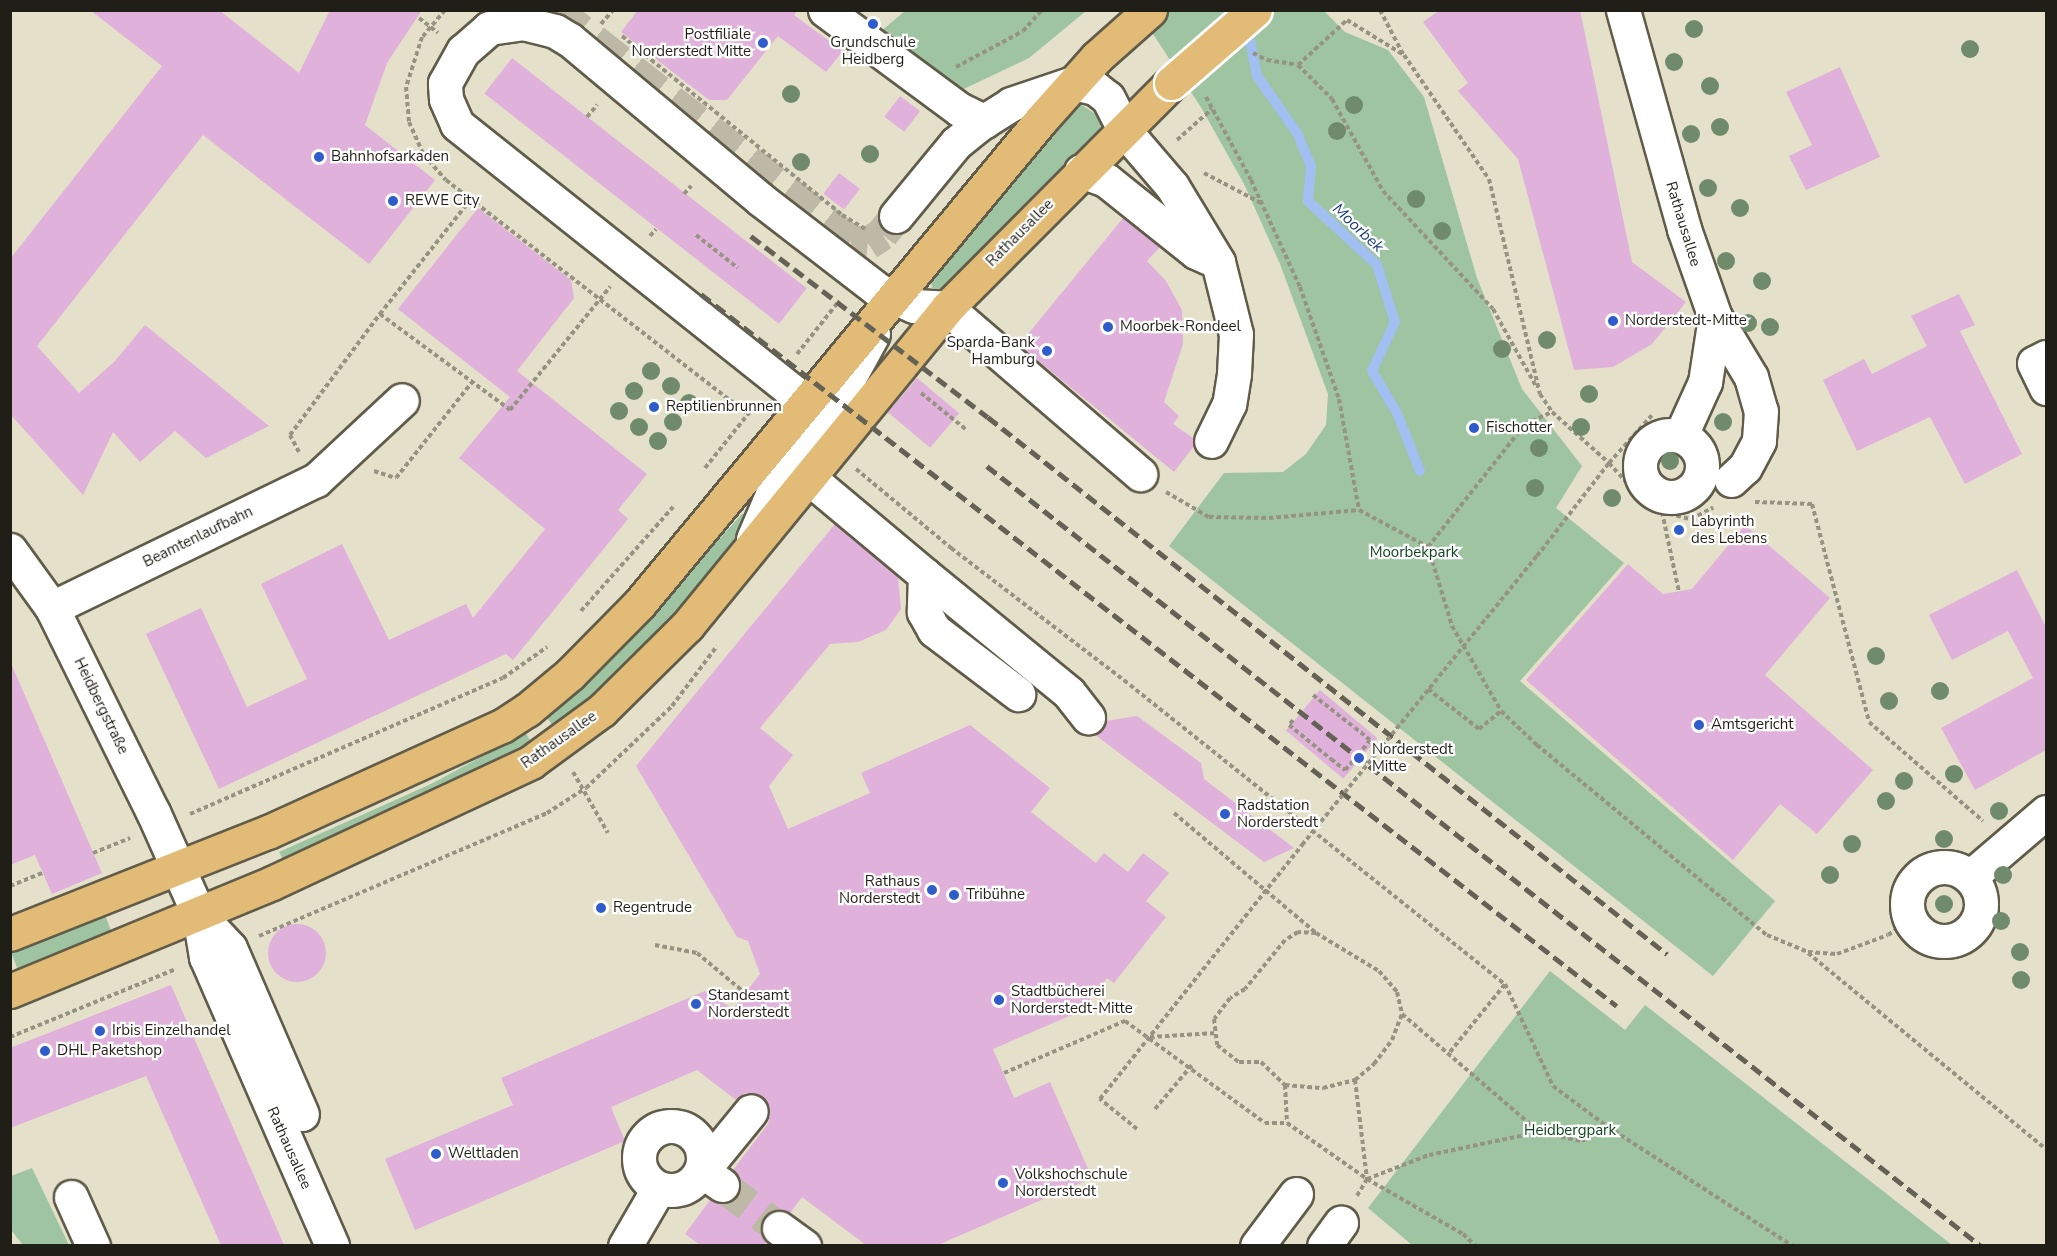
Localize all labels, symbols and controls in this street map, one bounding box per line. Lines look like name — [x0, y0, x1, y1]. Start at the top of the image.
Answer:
marker: Grundschule Heidberg — [866, 17, 880, 31]
place label: Postfiliale Norderstedt Mitte — [632, 25, 751, 60]
place label: Grundschule Heidberg — [830, 33, 916, 68]
marker: Postfiliale Norderstedt Mitte — [756, 36, 770, 50]
place label: Bahnhofsarkaden — [331, 148, 449, 166]
marker: Bahnhofsarkaden — [312, 150, 326, 164]
street label: Rathausallee — [1662, 179, 1704, 269]
place label: REWE City — [405, 192, 479, 210]
marker: REWE City — [386, 194, 400, 208]
street label: Rathausallee — [983, 196, 1057, 270]
water label: Moorbek — [1328, 199, 1388, 257]
place label: Norderstedt-Mitte — [1625, 312, 1747, 330]
marker: Norderstedt-Mitte — [1606, 314, 1620, 328]
place label: Moorbek-Rondeel — [1120, 318, 1241, 336]
marker: Moorbek-Rondeel — [1101, 320, 1115, 334]
place label: Sparda-Bank Hamburg — [947, 333, 1035, 368]
marker: Sparda-Bank Hamburg — [1040, 344, 1054, 358]
place label: Reptilienbrunnen — [666, 398, 782, 416]
marker: Reptilienbrunnen — [647, 400, 661, 414]
place label: Fischotter — [1486, 419, 1552, 437]
marker: Fischotter — [1467, 421, 1481, 435]
street label: Beamtenlaufbahn — [140, 503, 256, 571]
place label: Labyrinth des Lebens — [1691, 512, 1767, 547]
marker: Labyrinth des Lebens — [1672, 523, 1686, 537]
park label: Moorbekpark — [1370, 544, 1458, 562]
street label: Heidbergstraße — [70, 655, 132, 757]
street label: Rathausallee — [518, 707, 600, 773]
place label: Amtsgericht — [1711, 716, 1794, 734]
marker: Amtsgericht — [1692, 718, 1706, 732]
place label: Norderstedt Mitte — [1372, 740, 1453, 775]
marker: Norderstedt Mitte — [1350, 749, 1368, 767]
place label: Radstation Norderstedt — [1237, 796, 1318, 831]
marker: Radstation Norderstedt — [1218, 807, 1232, 821]
place label: Rathaus Norderstedt — [839, 872, 920, 907]
marker: Rathaus Norderstedt — [925, 883, 939, 897]
place label: Tribühne — [966, 886, 1025, 904]
marker: Tribühne — [947, 888, 961, 902]
place label: Regentrude — [613, 899, 692, 917]
marker: Regentrude — [594, 901, 608, 915]
place label: Stadtbücherei Norderstedt-Mitte — [1011, 982, 1133, 1017]
place label: Standesamt Norderstedt — [708, 986, 789, 1021]
marker: Stadtbücherei Norderstedt-Mitte — [992, 993, 1006, 1007]
marker: Standesamt Norderstedt — [689, 997, 703, 1011]
place label: Irbis Einzelhandel — [112, 1022, 231, 1040]
marker: Irbis Einzelhandel — [93, 1024, 107, 1038]
place label: DHL Paketshop — [57, 1042, 162, 1060]
marker: DHL Paketshop — [38, 1044, 52, 1058]
street label: Rathausallee — [263, 1104, 315, 1192]
park label: Heidbergpark — [1524, 1122, 1616, 1140]
place label: Weltladen — [448, 1145, 519, 1163]
marker: Weltladen — [429, 1147, 443, 1161]
place label: Volkshochschule Norderstedt — [1015, 1165, 1128, 1200]
marker: Volkshochschule Norderstedt — [996, 1176, 1010, 1190]

